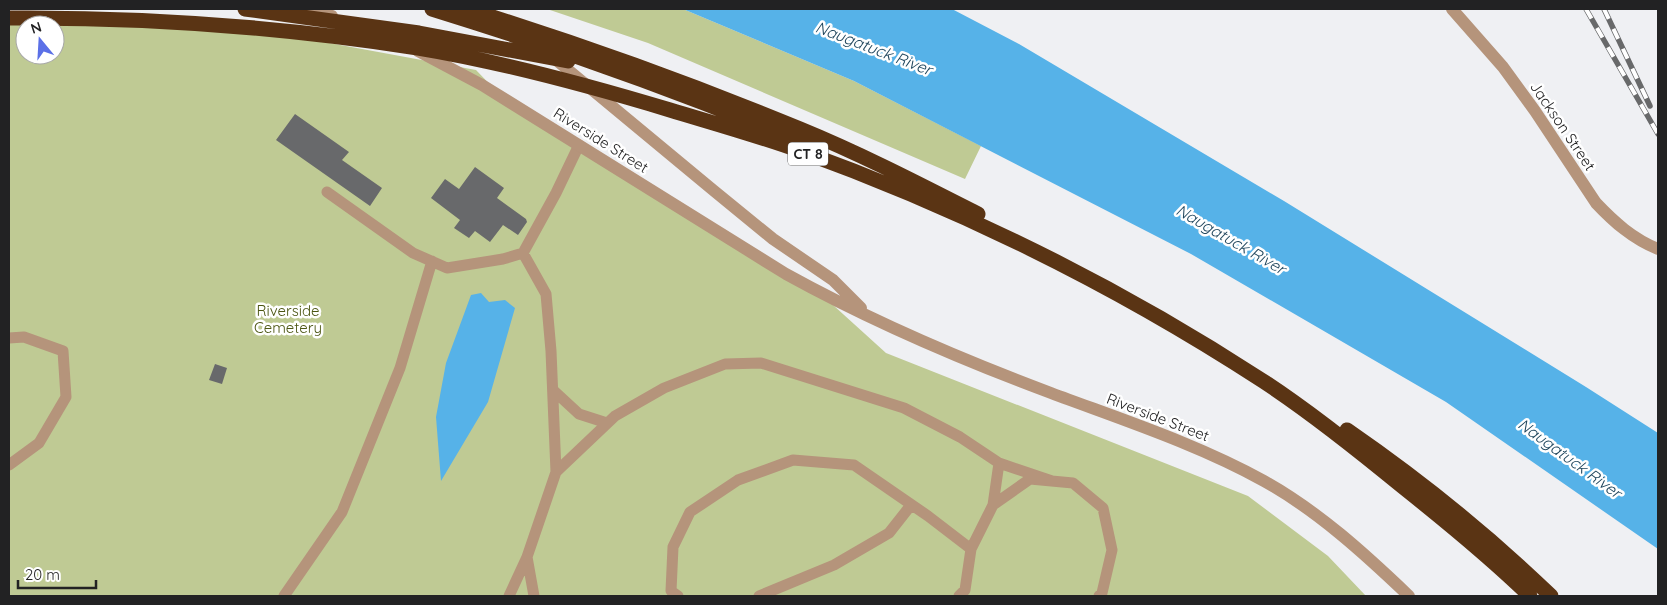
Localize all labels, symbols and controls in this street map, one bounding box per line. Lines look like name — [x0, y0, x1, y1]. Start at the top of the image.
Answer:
north arrow — [15, 15, 65, 65]
text: N — [28, 17, 44, 38]
water label: Naugatuck River — [813, 17, 937, 80]
street label: Jackson Street — [1526, 78, 1600, 174]
street label: Riverside Street — [550, 103, 652, 177]
road number: CT 8 — [788, 142, 828, 166]
water label: Naugatuck River — [1173, 200, 1291, 279]
park label: Riverside Cemetery — [254, 301, 322, 337]
street label: Riverside Street — [1104, 389, 1212, 445]
water label: Naugatuck River — [1514, 414, 1627, 503]
scale bar — [18, 558, 95, 590]
text: 20 m — [25, 565, 60, 584]

